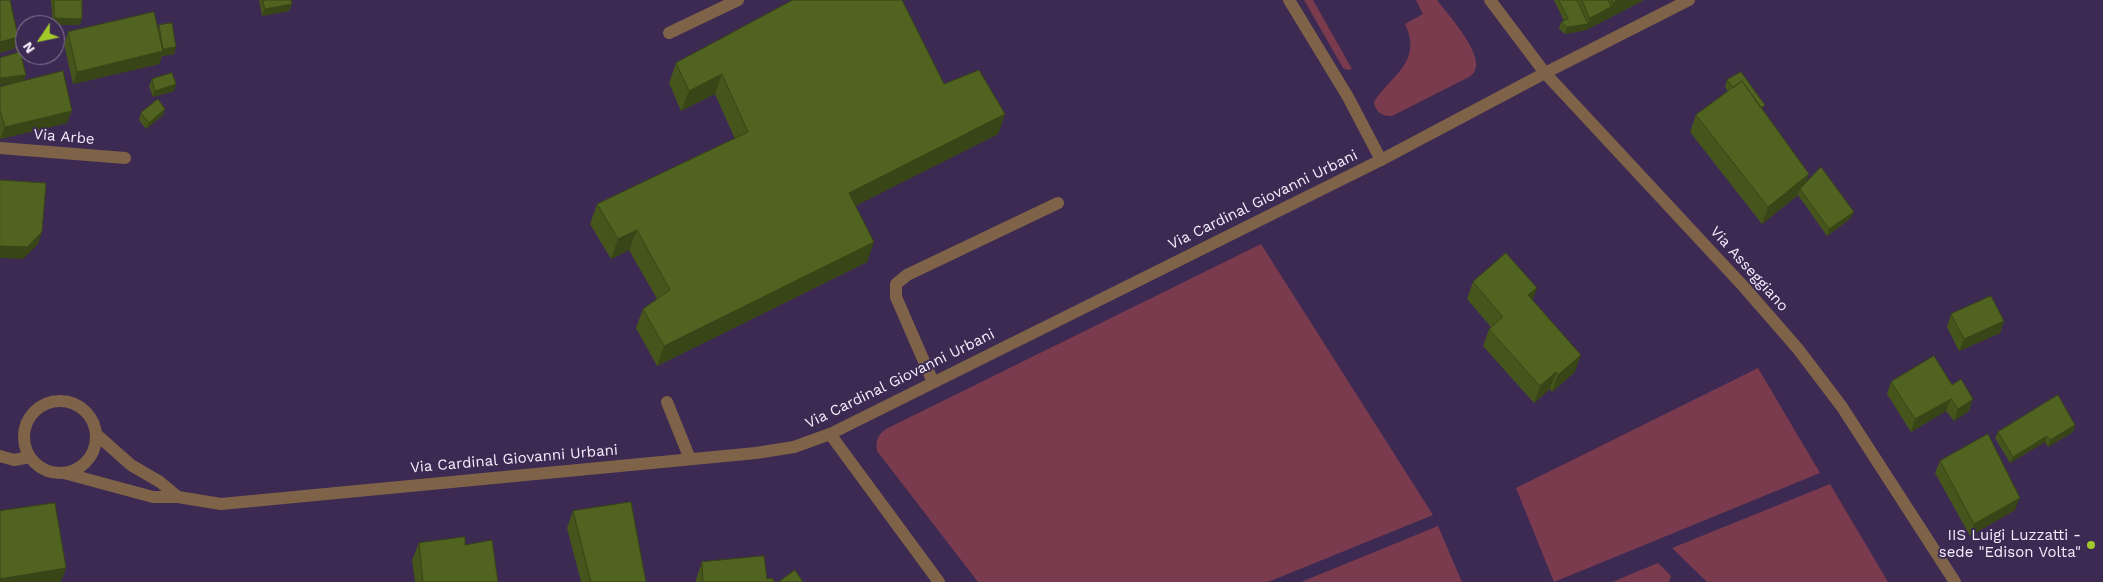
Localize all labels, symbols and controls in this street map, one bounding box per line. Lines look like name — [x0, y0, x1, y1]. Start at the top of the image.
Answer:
north arrow — [15, 15, 65, 65]
text: N — [19, 39, 38, 57]
street label: Via Arbe — [33, 125, 95, 149]
street label: Via Cardinal Giovanni Urbani — [1165, 146, 1361, 254]
street label: Via Asseggiano — [1706, 223, 1792, 315]
street label: Via Cardinal Giovanni Urbani — [802, 325, 998, 433]
street label: Via Cardinal Giovanni Urbani — [409, 441, 619, 477]
place label: IIS Luigi Luzzatti - sede "Edison Volta" — [1939, 527, 2081, 562]
marker: IIS Luigi Luzzatti - sede "Edison Volta" — [2085, 539, 2097, 551]

